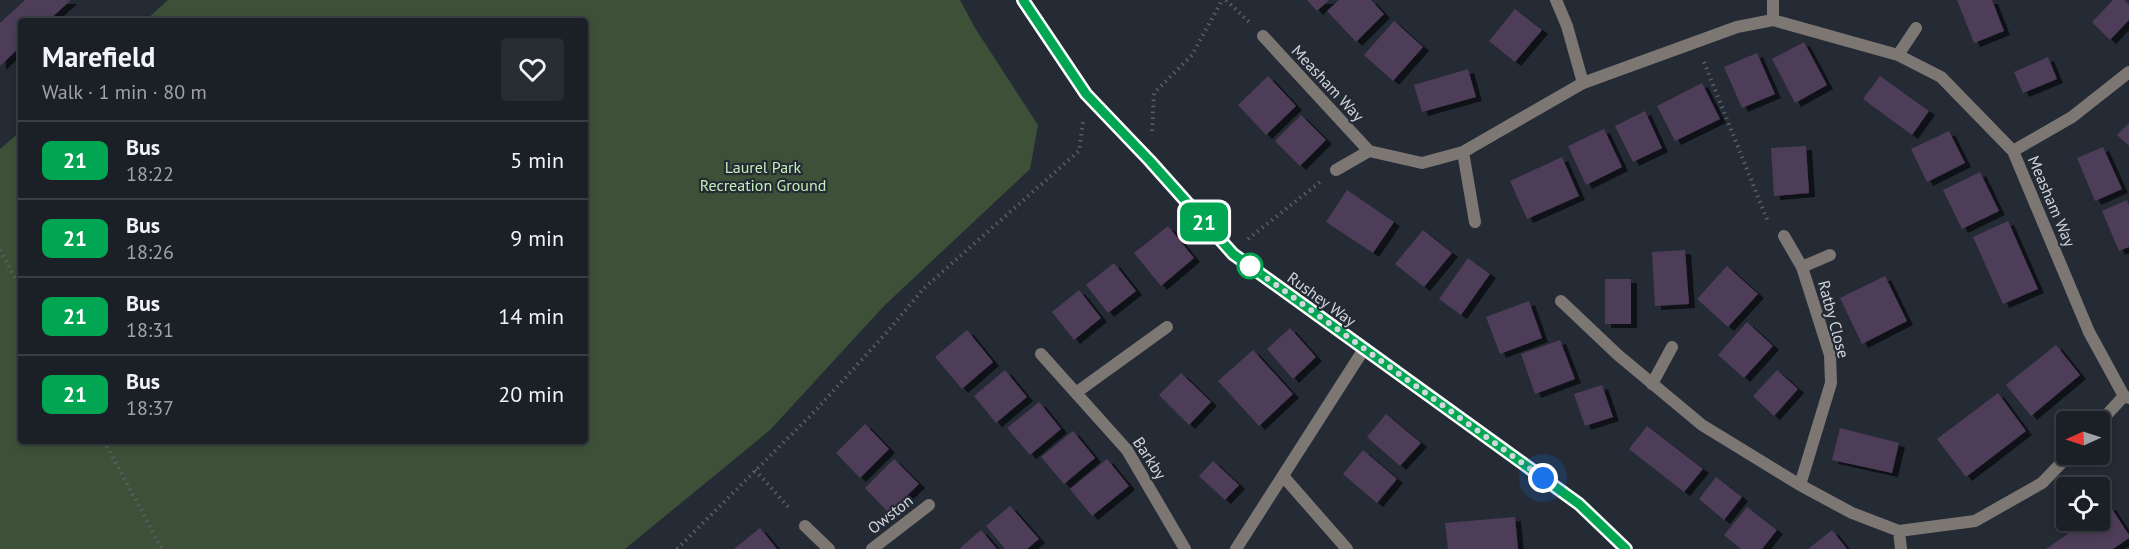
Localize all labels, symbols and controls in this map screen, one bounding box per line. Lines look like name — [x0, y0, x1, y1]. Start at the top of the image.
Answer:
text: Marefield — [42, 38, 155, 75]
button: heart — [501, 38, 564, 101]
street label: Measham Way — [1288, 41, 1369, 126]
text: Walk · 1 min · 80 m — [42, 79, 207, 105]
text: Bus — [126, 133, 160, 161]
text: 5 min — [510, 146, 564, 174]
text: 21 — [63, 147, 87, 174]
street label: Measham Way — [2024, 152, 2080, 250]
park label: Laurel Park Recreation Ground — [700, 157, 826, 195]
text: 18:22 — [126, 161, 174, 187]
line badge: 21 — [1177, 202, 1231, 242]
text: 21 — [1192, 209, 1216, 236]
text: Bus — [126, 211, 160, 239]
text: 9 min — [510, 224, 564, 252]
text: 21 — [63, 225, 87, 252]
text: 18:26 — [126, 239, 174, 265]
unlabelled marker — [1237, 253, 1263, 279]
street label: Rushey Way — [1284, 267, 1361, 331]
street label: Ratby Close — [1814, 278, 1854, 360]
text: Bus — [126, 289, 160, 317]
text: 14 min — [498, 302, 564, 330]
text: 21 — [63, 303, 87, 330]
text: 18:31 — [126, 317, 174, 343]
text: Bus — [126, 367, 160, 395]
text: 20 min — [498, 380, 564, 408]
text: 21 — [63, 381, 87, 408]
text: 18:37 — [126, 395, 174, 421]
north arrow — [2056, 411, 2110, 465]
map controls — [2056, 411, 2110, 531]
street label: Barkby — [1129, 433, 1171, 483]
your location — [1528, 463, 1558, 493]
button: locate — [2056, 477, 2110, 531]
street label: Owston — [863, 490, 917, 538]

